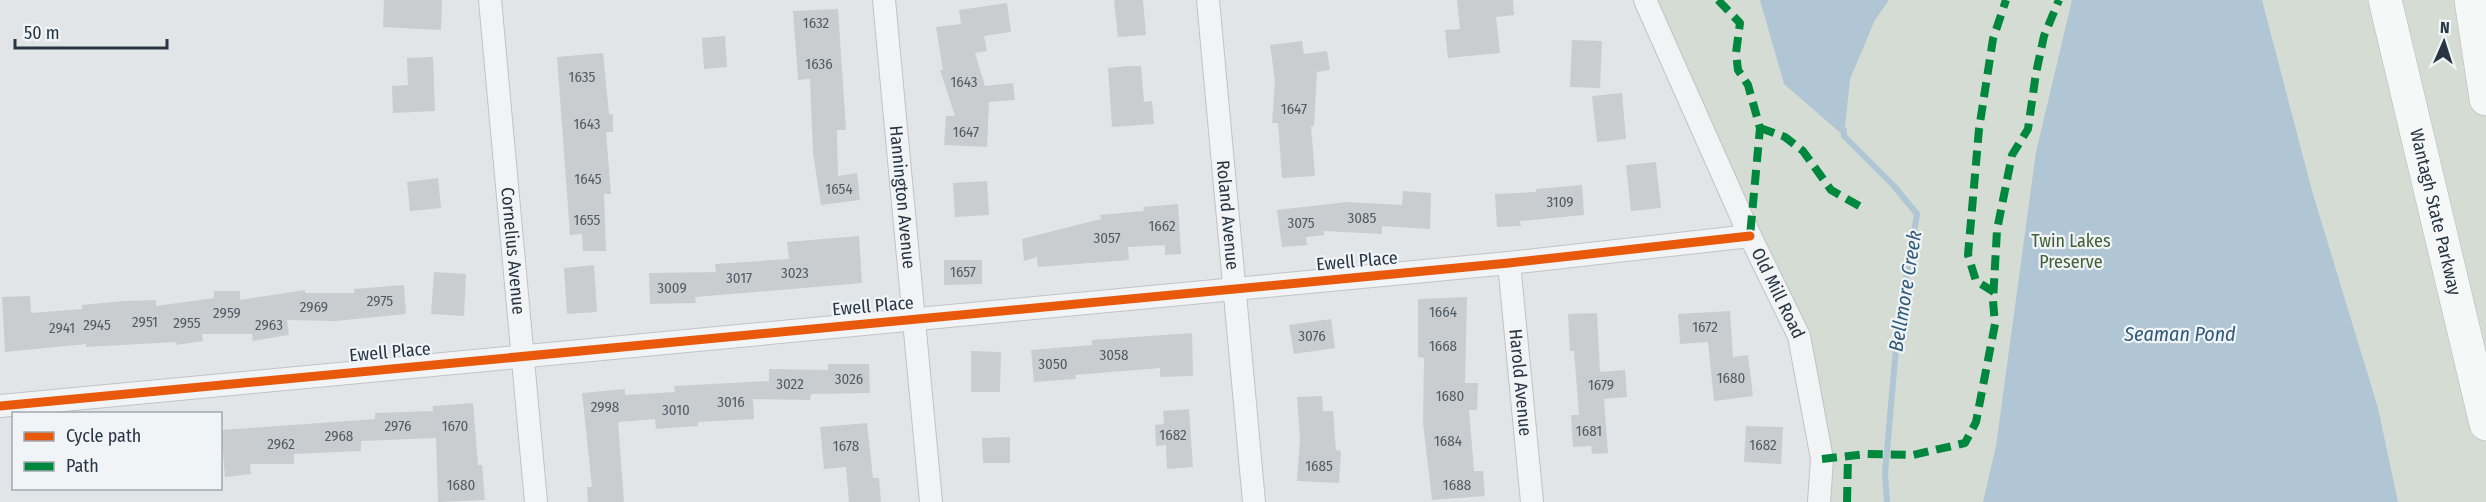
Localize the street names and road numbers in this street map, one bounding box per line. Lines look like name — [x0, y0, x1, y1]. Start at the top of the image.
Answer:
street label: Hannington Avenue — [885, 124, 920, 270]
street label: Wantagh State Parkway — [2405, 127, 2466, 297]
street label: Roland Avenue — [1212, 159, 1244, 271]
street label: Cornelius Avenue — [496, 186, 530, 316]
street label: Old Mill Road — [1747, 244, 1810, 342]
street label: Ewell Place — [1315, 246, 1399, 276]
street label: Ewell Place — [831, 291, 915, 321]
street label: Harold Avenue — [1504, 328, 1537, 437]
street label: Ewell Place — [348, 337, 432, 367]

